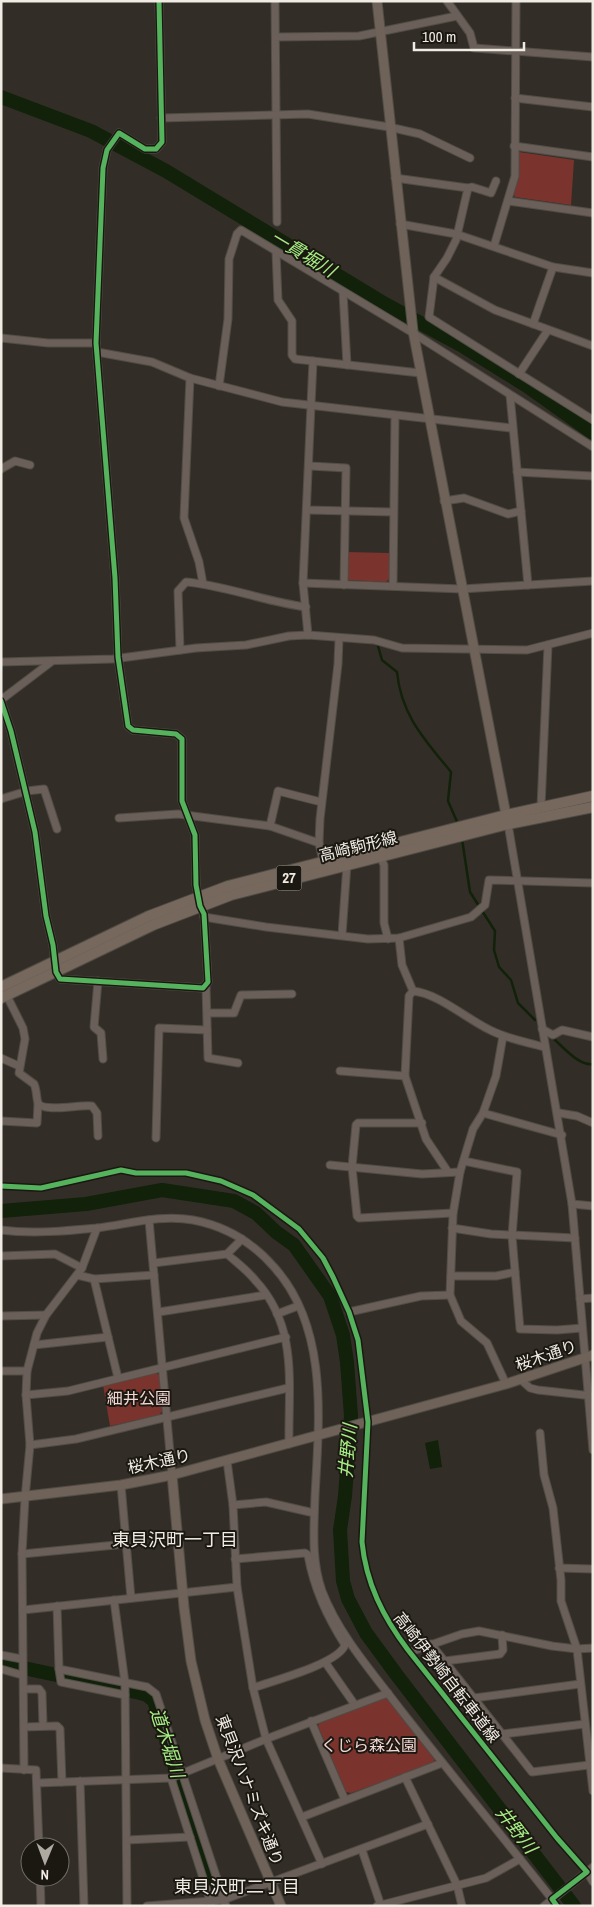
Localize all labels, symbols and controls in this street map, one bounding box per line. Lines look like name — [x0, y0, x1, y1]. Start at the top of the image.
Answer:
scale bar — [414, 20, 524, 52]
text: 100 m — [422, 26, 456, 47]
water label: 一貫堀川 — [266, 224, 342, 284]
street label: 高崎駒形線 — [317, 826, 399, 866]
road number: 27 — [276, 866, 302, 890]
street label: 桜木通り — [512, 1334, 580, 1376]
park label: 細井公園 — [107, 1387, 171, 1409]
water label: 井野川 — [333, 1421, 362, 1479]
street label: 桜木通り — [125, 1444, 193, 1478]
district label: 東貝沢町一丁目 — [112, 1527, 238, 1552]
street label: 高崎伊勢崎自転車道線 — [389, 1607, 505, 1747]
water label: 道木堀川 — [144, 1705, 191, 1783]
street label: 東貝沢ハナミズキ通り — [211, 1711, 289, 1869]
park label: くじら森公園 — [321, 1734, 417, 1756]
water label: 井野川 — [490, 1801, 544, 1860]
north arrow — [20, 1837, 70, 1887]
text: N — [40, 1866, 49, 1884]
district label: 東貝沢町二丁目 — [174, 1874, 300, 1899]

